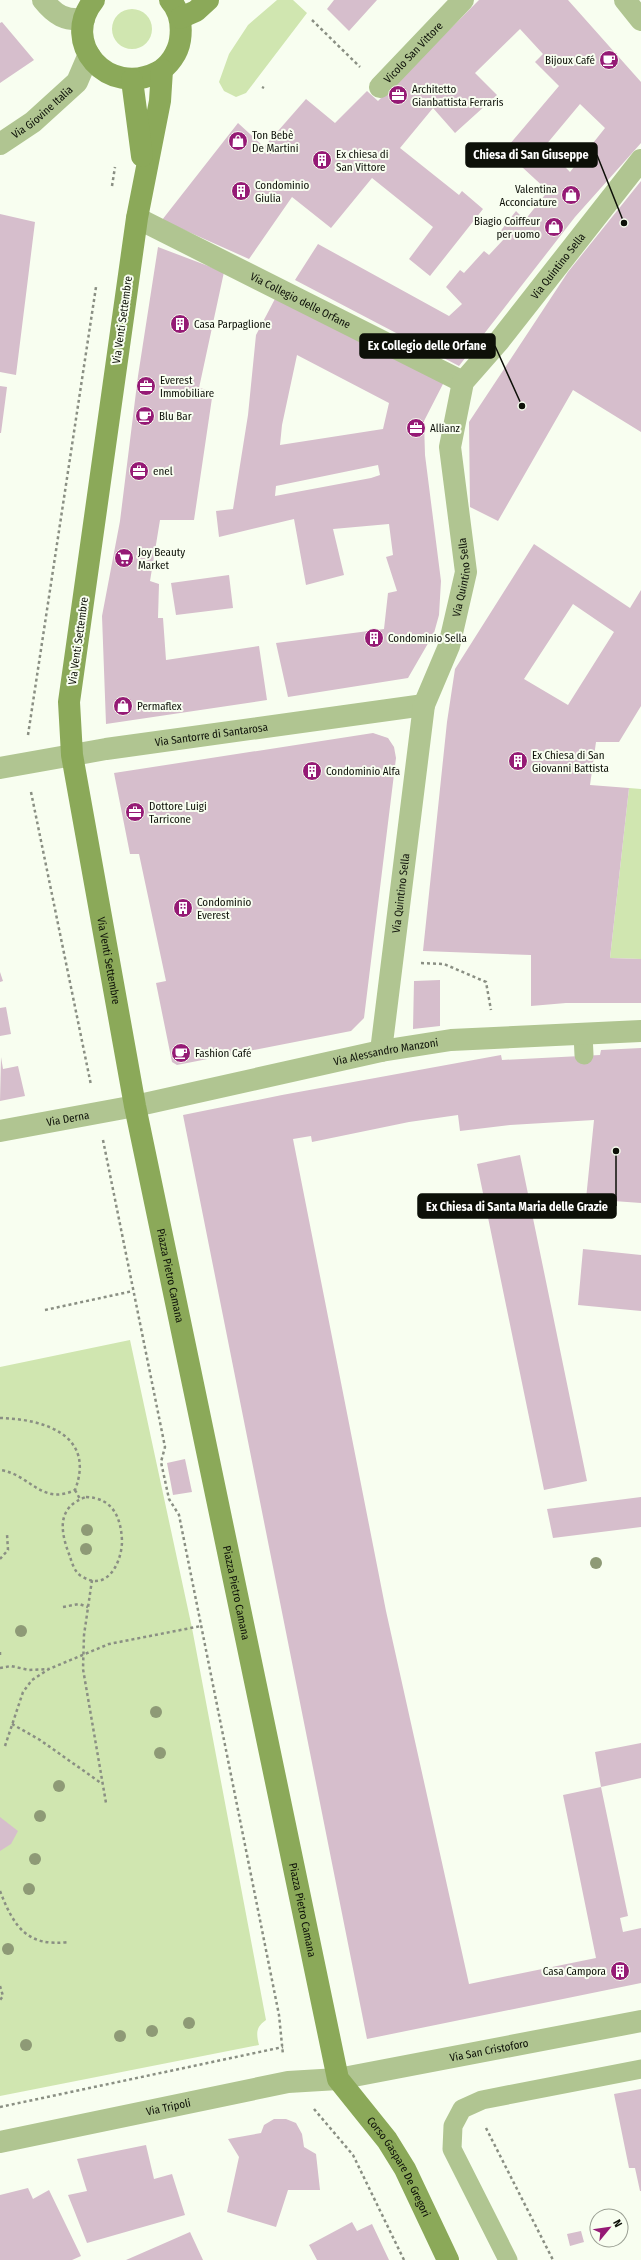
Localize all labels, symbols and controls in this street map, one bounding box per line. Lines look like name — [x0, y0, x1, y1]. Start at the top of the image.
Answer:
street label: Vicolo San Vittore — [381, 19, 446, 86]
cafe icon: Bijoux Café — [598, 49, 620, 71]
place label: Bijoux Café — [545, 54, 595, 67]
street label: Via Giovine Italia — [9, 83, 76, 141]
place label: Architetto Gianbattista Ferraris — [412, 83, 504, 109]
office icon: Architetto Gianbattista Ferraris — [387, 84, 409, 106]
place label: Ton Bebè De Martini — [252, 129, 299, 155]
shop icon: Ton Bebè De Martini — [227, 130, 249, 152]
callout: Chiesa di San Giuseppe — [466, 143, 597, 167]
place label: Ex chiesa di San Vittore — [336, 148, 389, 174]
text: Chiesa di San Giuseppe — [473, 148, 589, 162]
building icon: Ex chiesa di San Vittore — [311, 149, 333, 171]
place label: Condominio Giulia — [255, 179, 309, 205]
building icon: Condominio Giulia — [230, 180, 252, 202]
place label: Valentina Acconciature — [499, 183, 557, 209]
shop icon: Valentina Acconciature — [560, 184, 582, 206]
place label: Biagio Coiffeur per uomo — [474, 215, 540, 241]
shop icon: Biagio Coiffeur per uomo — [543, 216, 565, 238]
street label: Via Quintino Sella — [528, 231, 588, 302]
street label: Via Collegio delle Orfane — [248, 270, 353, 331]
street label: Via Venti Settembre — [110, 275, 135, 365]
building icon: Casa Parpaglione — [169, 313, 191, 335]
place label: Casa Parpaglione — [194, 318, 271, 331]
callout: Ex Collegio delle Orfane — [360, 334, 495, 358]
text: Ex Collegio delle Orfane — [368, 339, 486, 353]
place label: Everest Immobiliare — [160, 374, 214, 400]
office icon: Everest Immobiliare — [135, 375, 157, 397]
cafe icon: Blu Bar — [134, 405, 156, 427]
place label: Blu Bar — [159, 410, 192, 423]
office icon: Allianz — [405, 417, 427, 439]
place label: Allianz — [430, 422, 461, 435]
office icon: enel — [128, 460, 150, 482]
place label: enel — [153, 465, 173, 478]
street label: Via Quintino Sella — [450, 537, 473, 618]
place label: Joy Beauty Market — [138, 546, 185, 572]
supermarket icon: Joy Beauty Market — [113, 547, 135, 569]
street label: Via Venti Settembre — [66, 596, 91, 686]
building icon: Condominio Sella — [363, 627, 385, 649]
place label: Condominio Sella — [388, 632, 467, 645]
shop icon: Permaflex — [112, 695, 134, 717]
place label: Permaflex — [137, 700, 182, 713]
street label: Via Santorre di Santarosa — [154, 721, 269, 749]
place label: Ex Chiesa di San Giovanni Battista — [532, 749, 609, 775]
building icon: Ex Chiesa di San Giovanni Battista — [507, 750, 529, 772]
building icon: Condominio Alfa — [301, 760, 323, 782]
place label: Condominio Alfa — [326, 765, 400, 778]
place label: Dottore Luigi Tarricone — [149, 800, 207, 826]
office icon: Dottore Luigi Tarricone — [124, 801, 146, 823]
street label: Via Quintino Sella — [390, 853, 413, 934]
place label: Condominio Everest — [197, 896, 251, 922]
building icon: Condominio Everest — [172, 897, 194, 919]
street label: Via Venti Settembre — [94, 916, 123, 1005]
street label: Via Alessandro Manzoni — [332, 1036, 439, 1068]
cafe icon: Fashion Café — [170, 1042, 192, 1064]
place label: Fashion Café — [195, 1047, 251, 1060]
street label: Via Derna — [45, 1109, 90, 1129]
callout: Ex Chiesa di Santa Maria delle Grazie — [418, 1194, 616, 1218]
text: Ex Chiesa di Santa Maria delle Grazie — [426, 1200, 608, 1214]
street label: Piazza Pietro Camana — [154, 1227, 186, 1324]
street label: Piazza Pietro Camana — [220, 1545, 252, 1641]
street label: Piazza Pietro Camana — [286, 1862, 318, 1958]
building icon: Casa Campora — [609, 1960, 631, 1982]
place label: Casa Campora — [543, 1965, 606, 1978]
street label: Via San Cristoforo — [449, 2037, 530, 2064]
street label: Via Tripoli — [145, 2096, 192, 2118]
street label: Corso Gaspare De Gregori — [364, 2114, 433, 2219]
north arrow — [589, 2208, 629, 2248]
text: N — [610, 2217, 625, 2229]

